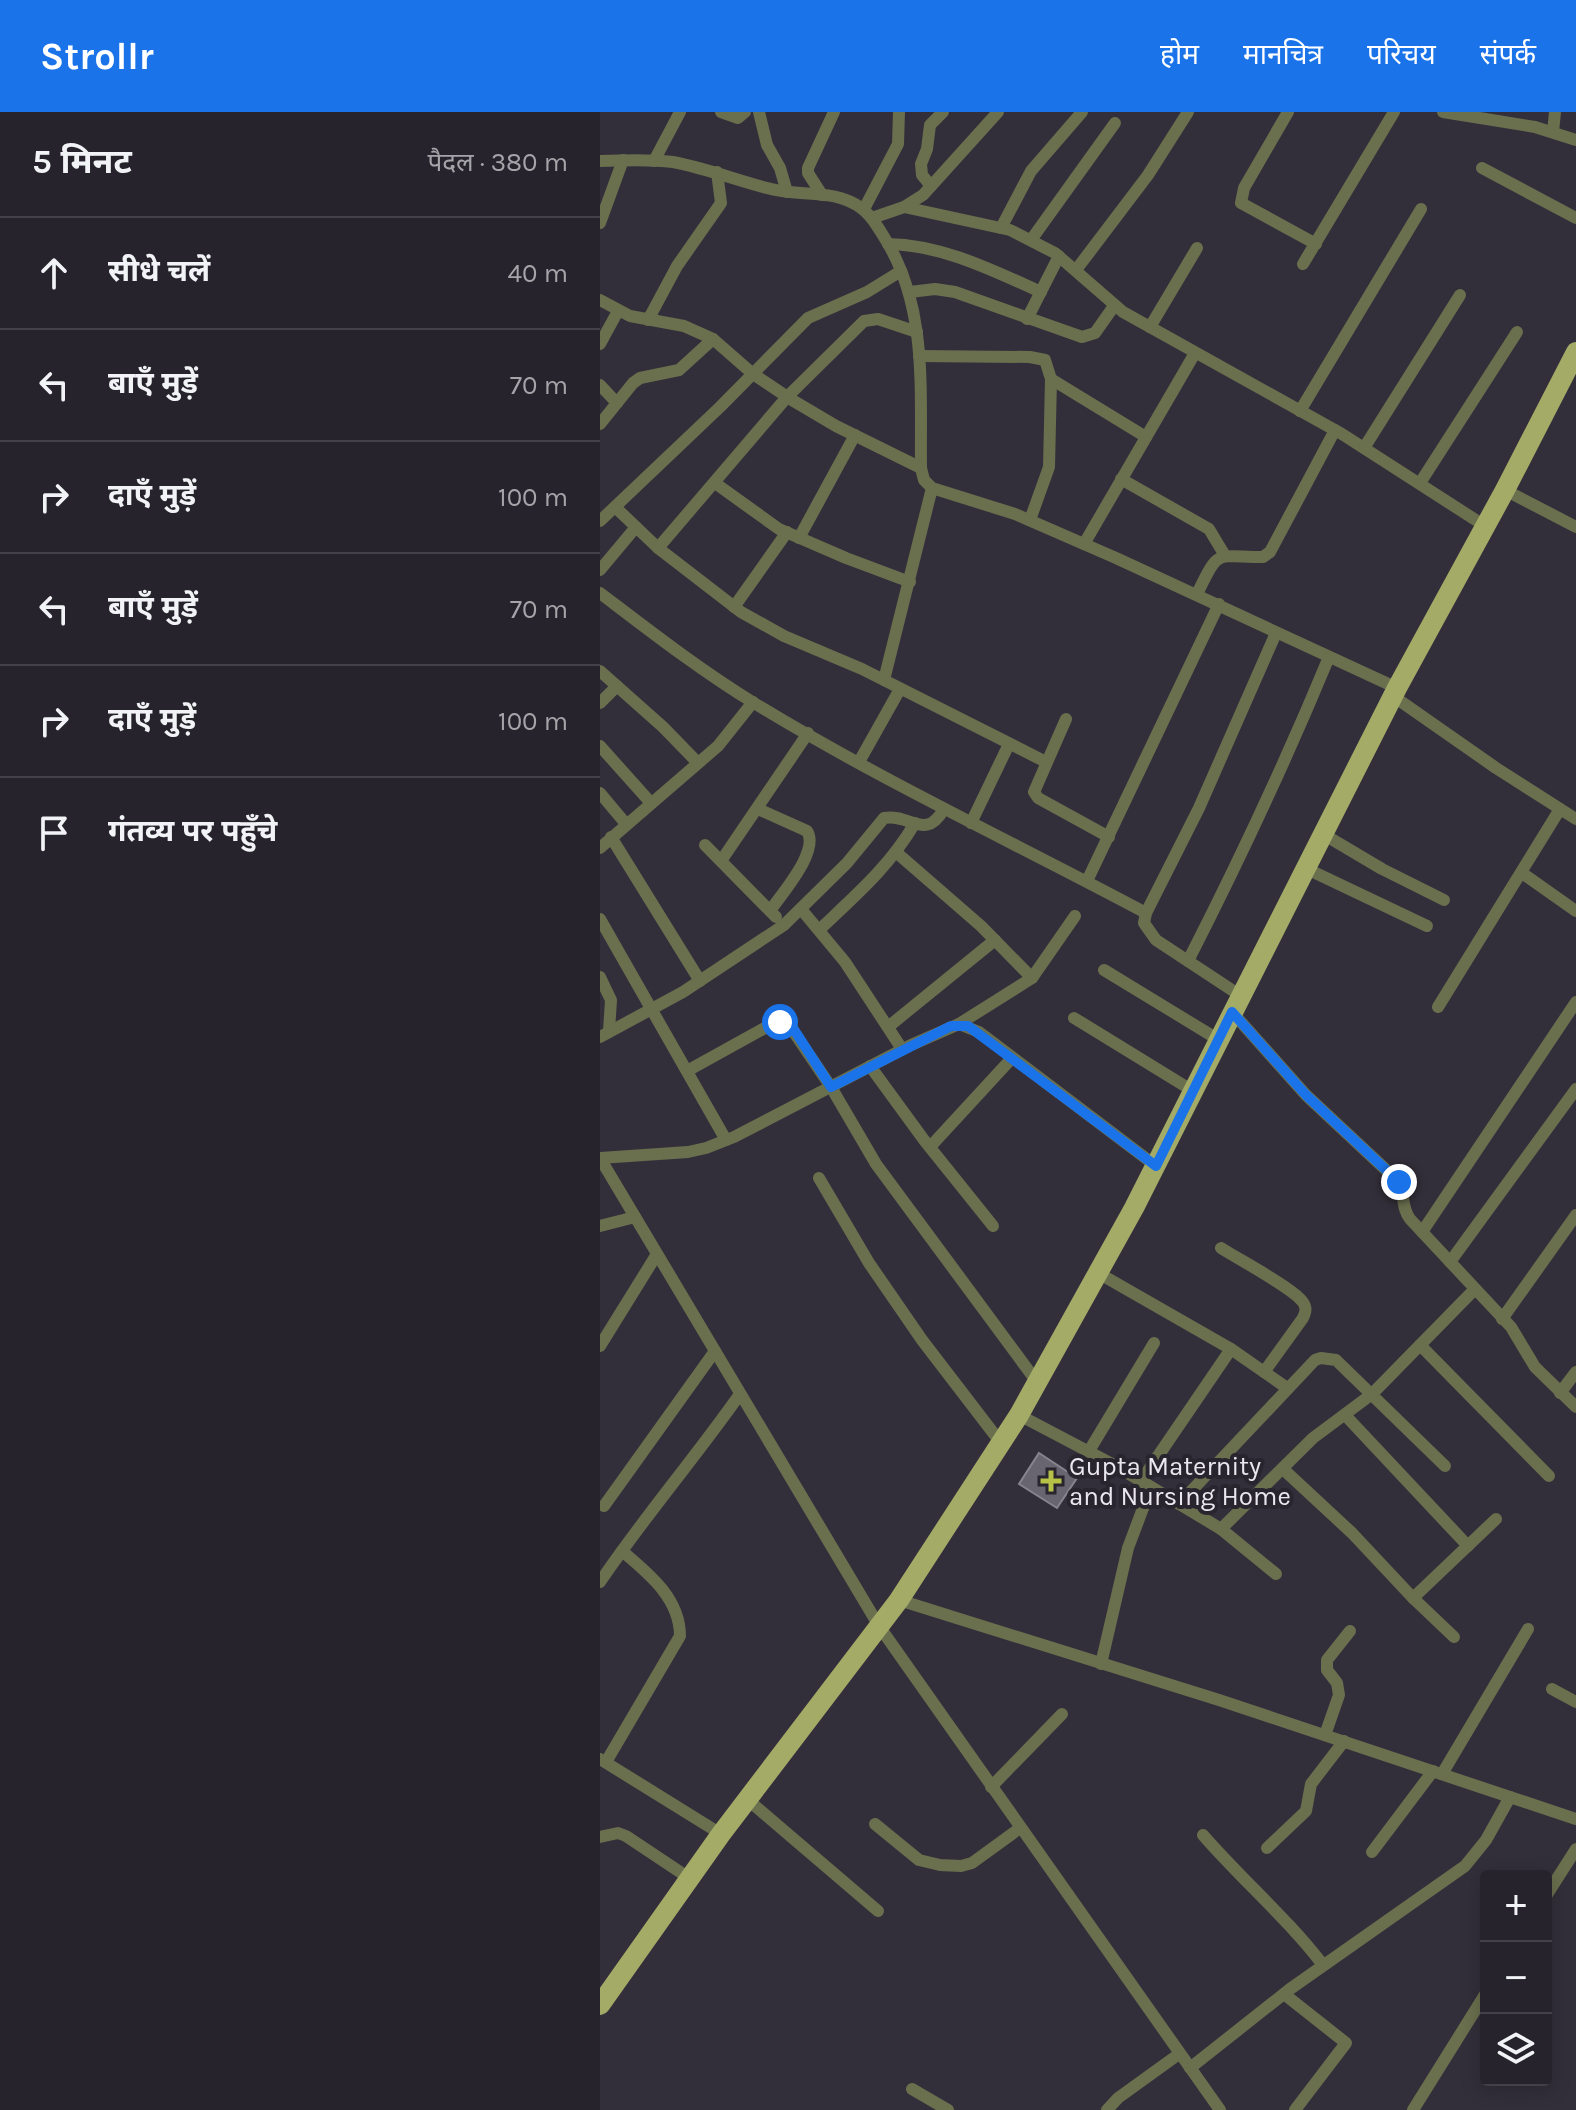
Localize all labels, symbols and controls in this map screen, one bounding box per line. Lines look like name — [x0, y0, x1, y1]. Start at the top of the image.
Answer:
text: Strollr — [40, 34, 154, 79]
text: होम — [1160, 38, 1199, 71]
text: मानचित्र — [1243, 38, 1323, 71]
text: परिचय — [1367, 38, 1436, 71]
text: संपर्क — [1480, 38, 1536, 71]
text: 5 मिनट — [32, 142, 132, 182]
text: पैदल · 380 m — [428, 147, 568, 178]
icon: ahead — [32, 251, 76, 295]
text: सीधे चलें — [108, 253, 210, 289]
text: 40 m — [508, 258, 568, 289]
icon: left — [32, 363, 76, 407]
text: बाएँ मुड़ें — [108, 365, 198, 401]
text: 70 m — [510, 370, 568, 401]
icon: right — [32, 475, 76, 519]
text: दाएँ मुड़ें — [108, 477, 196, 513]
text: 100 m — [498, 482, 568, 513]
icon: left — [32, 587, 76, 631]
text: बाएँ मुड़ें — [108, 589, 198, 625]
text: 70 m — [510, 594, 568, 625]
icon: right — [32, 699, 76, 743]
text: दाएँ मुड़ें — [108, 701, 196, 737]
text: 100 m — [498, 706, 568, 737]
icon: arrive — [32, 811, 76, 855]
text: गंतव्य पर पहुँचे — [108, 813, 277, 849]
route start — [762, 1004, 798, 1040]
route end — [1381, 1164, 1417, 1200]
place label: Gupta Maternity and Nursing Home — [1069, 1451, 1291, 1512]
marker: Gupta Maternity and Nursing Home — [1040, 1470, 1062, 1492]
map controls — [1480, 1870, 1552, 2086]
button: + — [1480, 1870, 1552, 1942]
button: − — [1480, 1942, 1552, 2014]
button: layers — [1480, 2014, 1552, 2086]

